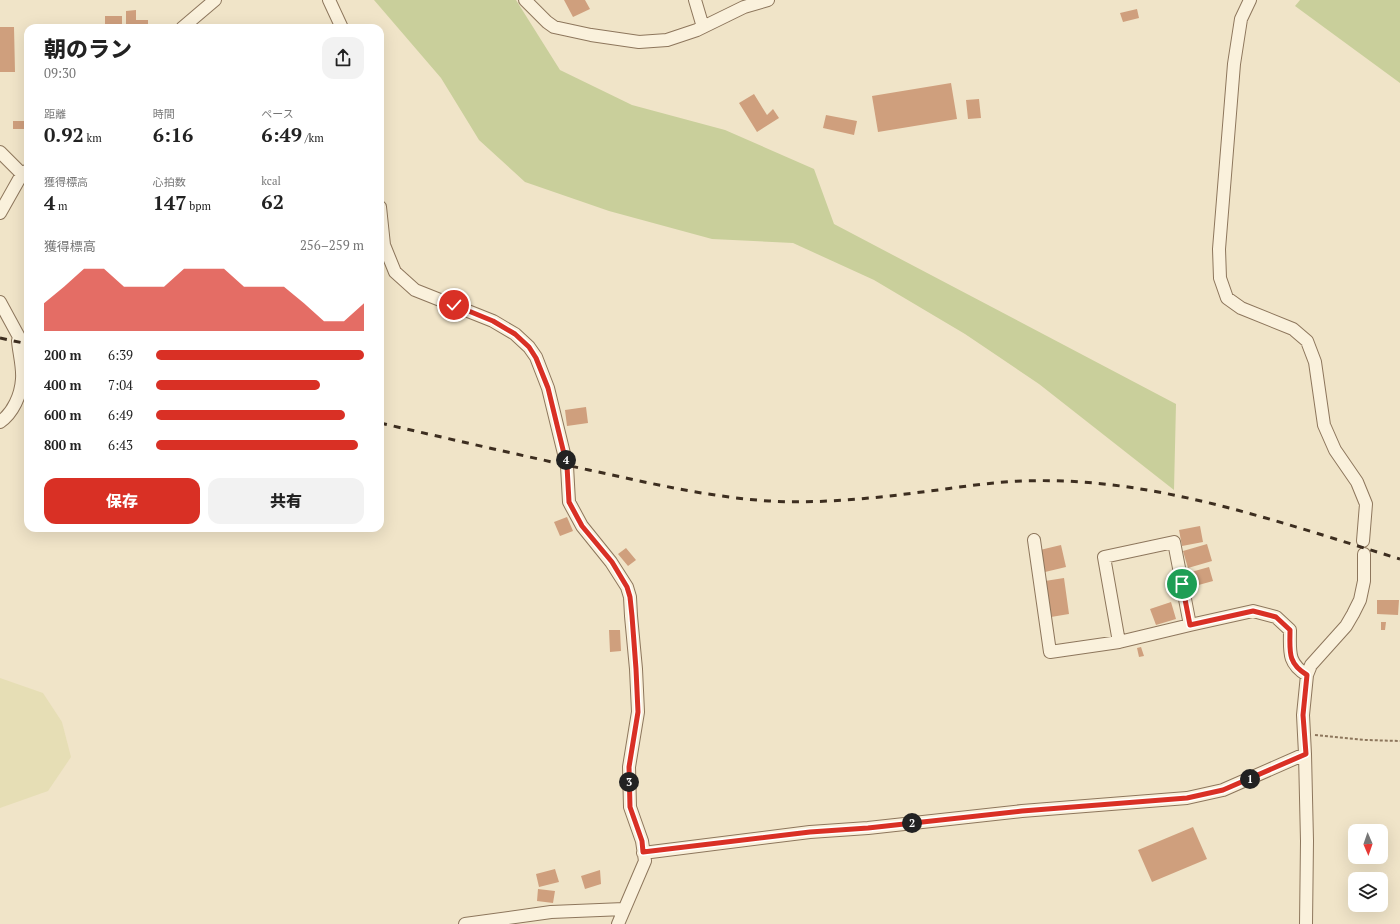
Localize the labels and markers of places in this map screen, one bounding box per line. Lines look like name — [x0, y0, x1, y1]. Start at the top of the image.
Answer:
pin — [437, 288, 471, 322]
pin: 4 — [556, 450, 576, 470]
pin — [1165, 567, 1199, 601]
pin: 1 — [1240, 769, 1260, 789]
pin: 3 — [619, 772, 639, 792]
pin: 2 — [902, 813, 922, 833]

